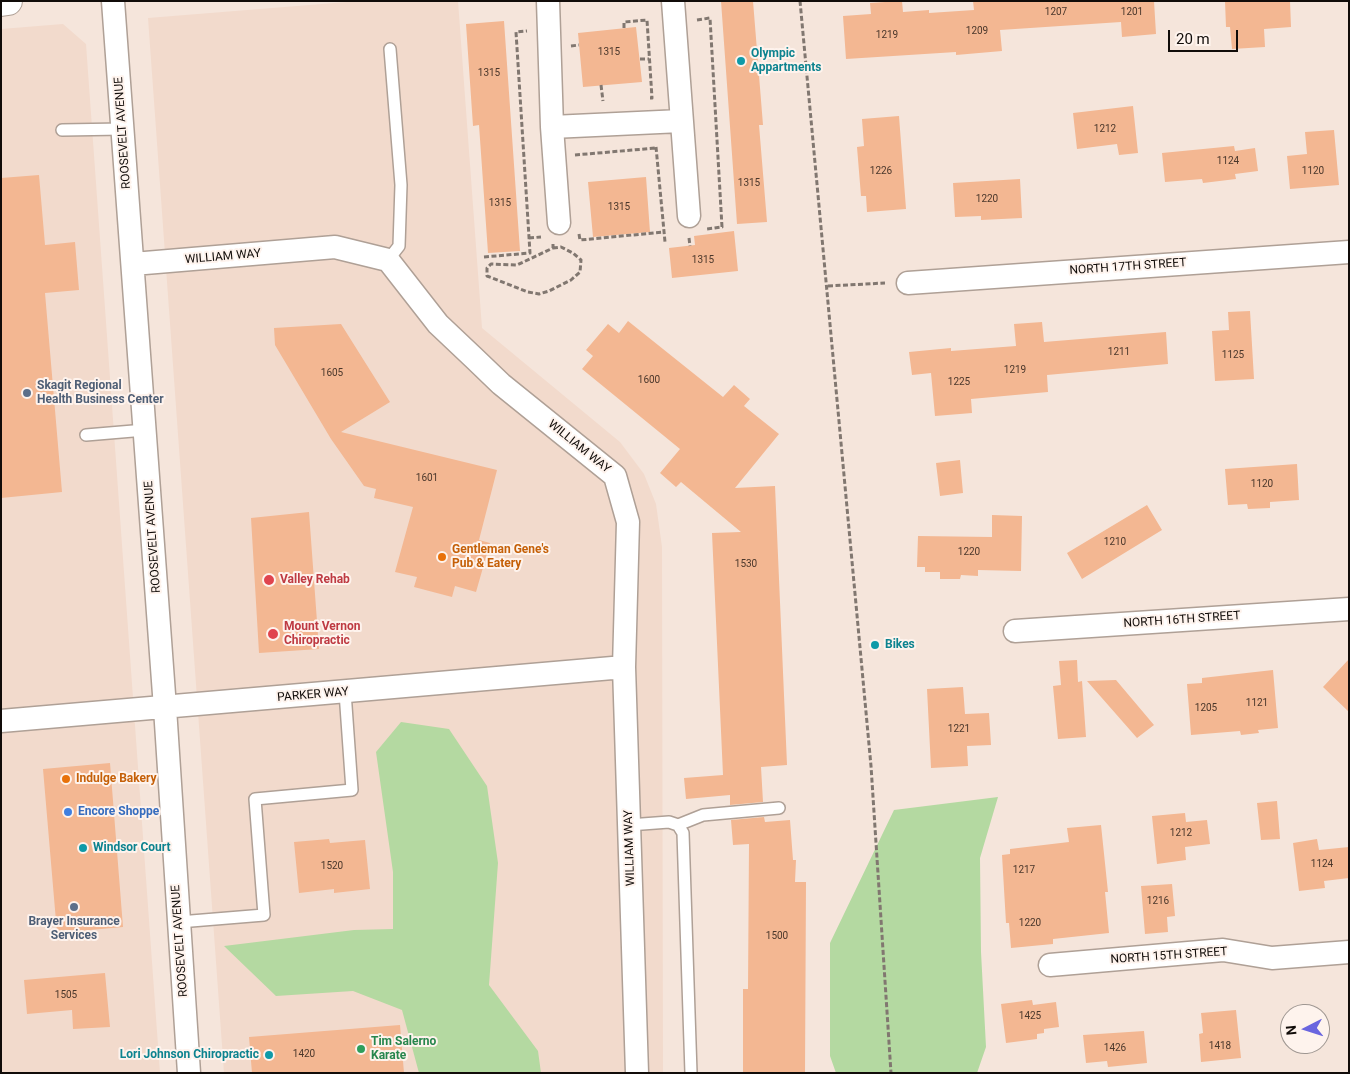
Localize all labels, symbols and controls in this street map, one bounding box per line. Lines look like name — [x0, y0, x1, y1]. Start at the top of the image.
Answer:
house number: 1207 — [1045, 6, 1067, 18]
house number: 1201 — [1121, 6, 1143, 18]
scale bar — [1170, 20, 1240, 52]
house number: 1209 — [966, 25, 988, 37]
house number: 1219 — [876, 29, 898, 41]
text: 20 m — [1176, 30, 1210, 48]
house number: 1315 — [598, 46, 620, 58]
place label: Olympic Appartments — [751, 47, 821, 75]
marker: Olympic Appartments — [735, 55, 747, 67]
house number: 1315 — [478, 67, 500, 79]
street label: ROOSEVELT AVENUE — [112, 77, 134, 189]
house number: 1212 — [1094, 123, 1116, 135]
house number: 1124 — [1217, 155, 1239, 167]
house number: 1226 — [870, 165, 892, 177]
house number: 1120 — [1302, 165, 1324, 177]
house number: 1315 — [738, 177, 760, 189]
house number: 1220 — [976, 193, 998, 205]
house number: 1315 — [489, 197, 511, 209]
house number: 1315 — [608, 201, 630, 213]
street label: WILLIAM WAY — [184, 246, 262, 268]
house number: 1315 — [692, 254, 714, 266]
street label: NORTH 17TH STREET — [1069, 256, 1187, 278]
house number: 1211 — [1108, 346, 1130, 358]
house number: 1125 — [1222, 349, 1244, 361]
house number: 1219 — [1004, 364, 1026, 376]
house number: 1605 — [321, 367, 343, 379]
house number: 1600 — [638, 374, 660, 386]
house number: 1225 — [948, 376, 970, 388]
place label: Skagit Regional Health Business Center — [37, 379, 164, 407]
marker: Skagit Regional Health Business Center — [21, 387, 33, 399]
street label: WILLIAM WAY — [545, 417, 613, 477]
house number: 1601 — [416, 472, 438, 484]
house number: 1120 — [1251, 478, 1273, 490]
street label: ROOSEVELT AVENUE — [142, 481, 164, 593]
house number: 1210 — [1104, 536, 1126, 548]
place label: Gentleman Gene's Pub & Eatery — [452, 543, 549, 571]
house number: 1220 — [958, 546, 980, 558]
marker: Gentleman Gene's Pub & Eatery — [436, 551, 448, 563]
house number: 1530 — [735, 558, 757, 570]
marker: Valley Rehab — [262, 573, 276, 587]
place label: Valley Rehab — [280, 573, 350, 587]
street label: NORTH 16TH STREET — [1123, 609, 1241, 631]
place label: Mount Vernon Chiropractic — [284, 620, 360, 648]
marker: Mount Vernon Chiropractic — [266, 627, 280, 641]
place label: Bikes — [885, 638, 915, 652]
marker: Bikes — [869, 639, 881, 651]
street label: PARKER WAY — [277, 685, 349, 705]
house number: 1121 — [1246, 697, 1268, 709]
house number: 1205 — [1195, 702, 1217, 714]
house number: 1221 — [948, 723, 970, 735]
place label: Indulge Bakery — [76, 772, 157, 786]
marker: Indulge Bakery — [60, 773, 72, 785]
place label: Encore Shoppe — [78, 805, 159, 819]
marker: Encore Shoppe — [62, 806, 74, 818]
street label: WILLIAM WAY — [621, 810, 639, 886]
house number: 1212 — [1170, 827, 1192, 839]
place label: Windsor Court — [93, 841, 171, 855]
marker: Windsor Court — [77, 842, 89, 854]
house number: 1124 — [1311, 858, 1333, 870]
house number: 1520 — [321, 860, 343, 872]
house number: 1217 — [1013, 864, 1035, 876]
street label: ROOSEVELT AVENUE — [169, 885, 191, 997]
house number: 1216 — [1147, 895, 1169, 907]
marker: Brayer Insurance Services — [68, 901, 80, 913]
place label: Brayer Insurance Services — [28, 915, 120, 943]
house number: 1220 — [1019, 917, 1041, 929]
house number: 1500 — [766, 930, 788, 942]
street label: NORTH 15TH STREET — [1110, 945, 1228, 967]
house number: 1505 — [55, 989, 77, 1001]
north arrow — [1280, 1004, 1330, 1054]
house number: 1425 — [1019, 1010, 1041, 1022]
text: N — [1283, 1025, 1299, 1036]
place label: Tim Salerno Karate — [371, 1035, 436, 1063]
house number: 1418 — [1209, 1040, 1231, 1052]
house number: 1426 — [1104, 1042, 1126, 1054]
marker: Tim Salerno Karate — [355, 1043, 367, 1055]
place label: Lori Johnson Chiropractic — [120, 1048, 259, 1062]
house number: 1420 — [293, 1048, 315, 1060]
marker: Lori Johnson Chiropractic — [263, 1049, 275, 1061]

